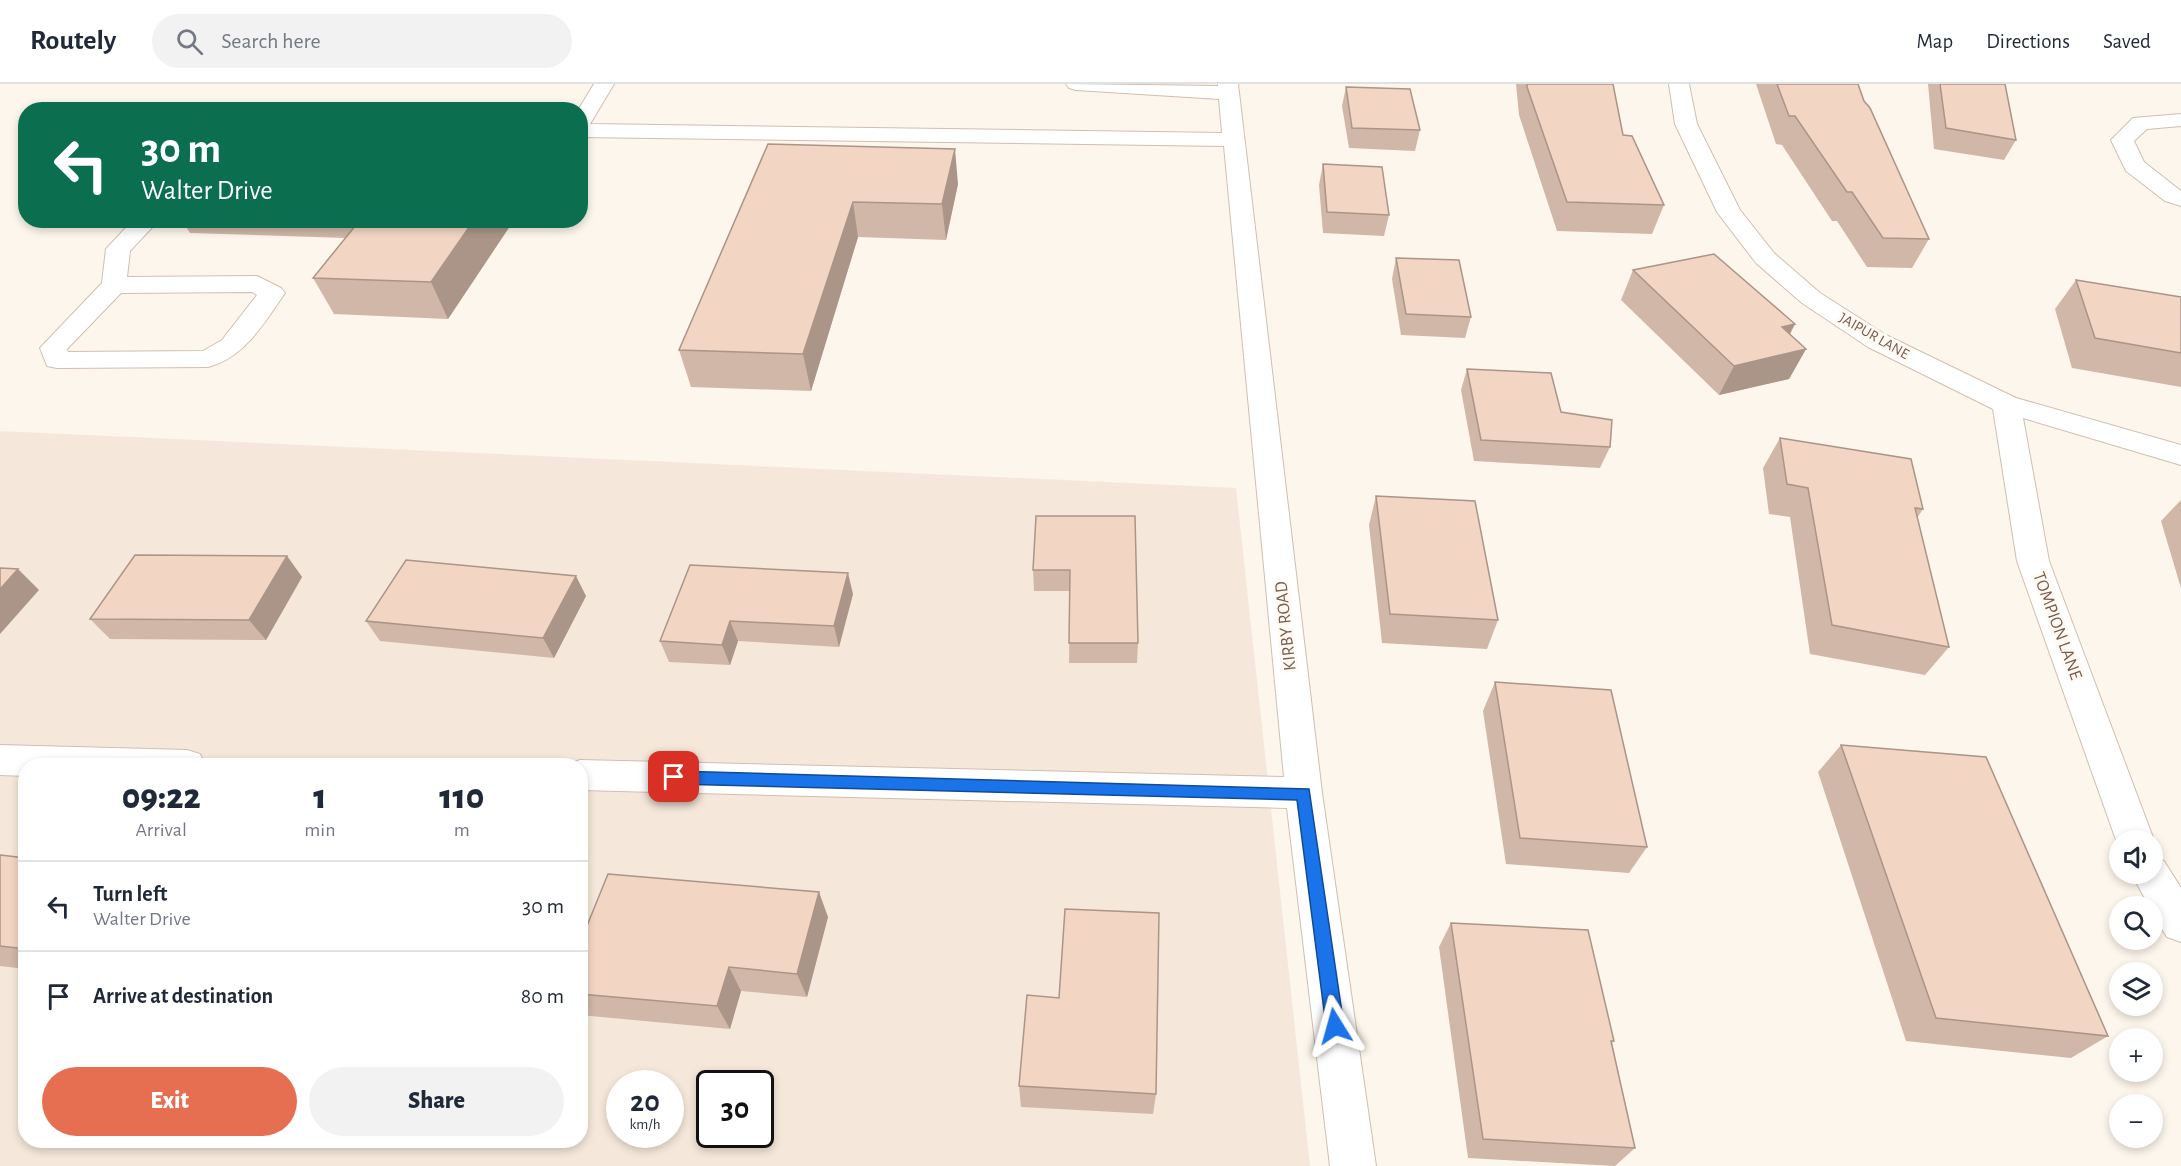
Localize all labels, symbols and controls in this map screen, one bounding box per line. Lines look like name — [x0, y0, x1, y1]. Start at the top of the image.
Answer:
search box — [152, 14, 572, 68]
icon: search — [173, 25, 206, 58]
text: Routely — [30, 27, 116, 55]
text: Search here — [221, 30, 321, 52]
text: Map — [1917, 31, 1953, 52]
text: Directions — [1986, 31, 2070, 52]
text: Saved — [2103, 31, 2151, 52]
icon: left — [42, 126, 120, 204]
text: 30 m — [141, 128, 221, 170]
text: Walter Drive — [141, 177, 273, 204]
street label: JAIPUR LANE — [1837, 310, 1911, 362]
street label: TOMPION LANE — [2029, 570, 2085, 683]
street label: KIRBY ROAD — [1272, 580, 1300, 672]
pin — [648, 751, 699, 802]
icon: arrive — [657, 760, 690, 793]
text: 09:22 — [122, 779, 201, 815]
text: 1 — [313, 779, 327, 815]
text: 110 — [439, 779, 484, 815]
text: Arrival — [135, 820, 187, 840]
text: min — [304, 820, 335, 840]
text: m — [454, 820, 470, 840]
map controls — [2109, 830, 2163, 1148]
button: sound — [2109, 830, 2163, 884]
text: Turn left — [93, 883, 167, 905]
icon: left — [42, 890, 75, 923]
text: 30 m — [522, 895, 564, 917]
button: search — [2109, 896, 2163, 950]
text: Walter Drive — [93, 909, 191, 929]
button: layers — [2109, 962, 2163, 1016]
icon: arrive — [42, 980, 75, 1013]
text: Arrive at destination — [93, 985, 273, 1007]
text: 80 m — [521, 985, 564, 1007]
position arrow — [1303, 994, 1367, 1058]
button: + — [2109, 1028, 2163, 1082]
button: Exit — [42, 1067, 297, 1136]
button: Share — [309, 1067, 564, 1136]
speed limit sign: 30 — [696, 1070, 774, 1148]
text: 20 — [630, 1087, 660, 1117]
button: − — [2109, 1094, 2163, 1148]
text: km/h — [630, 1117, 660, 1132]

